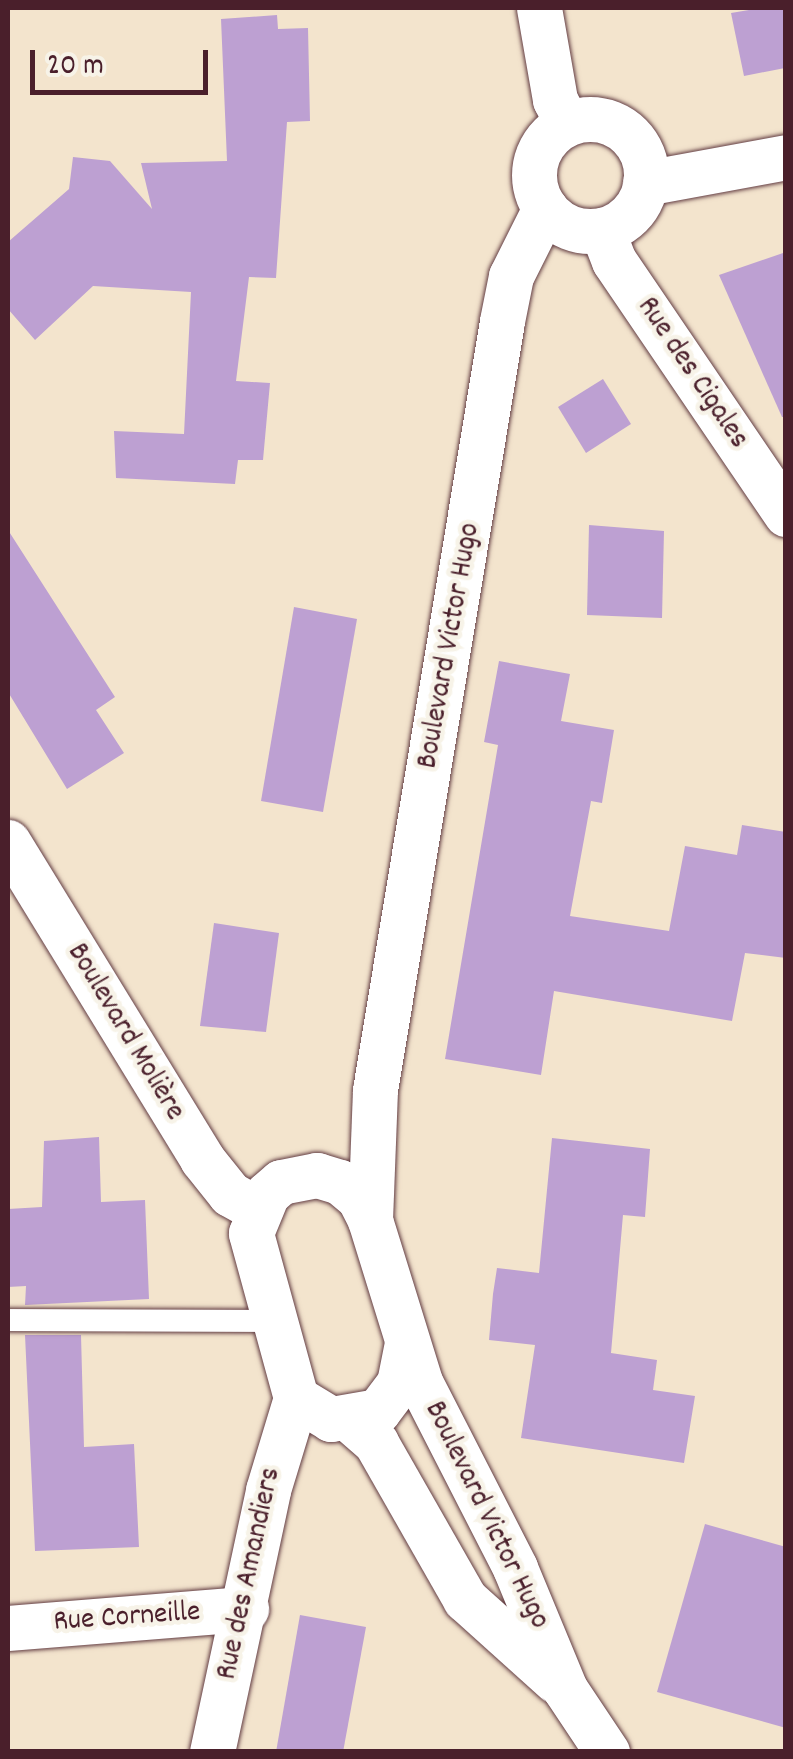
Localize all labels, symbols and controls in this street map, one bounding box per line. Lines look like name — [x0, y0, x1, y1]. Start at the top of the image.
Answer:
scale bar — [35, 30, 212, 92]
text: 20 m — [47, 46, 104, 89]
street label: Rue des Cigales — [627, 291, 755, 457]
street label: Boulevard Victor Hugo — [412, 520, 490, 772]
street label: Boulevard Molière — [57, 938, 191, 1128]
street label: Boulevard Victor Hugo — [414, 1396, 556, 1636]
street label: Rue des Amandiers — [211, 1465, 291, 1683]
street label: Rue Corneille — [52, 1596, 202, 1642]

